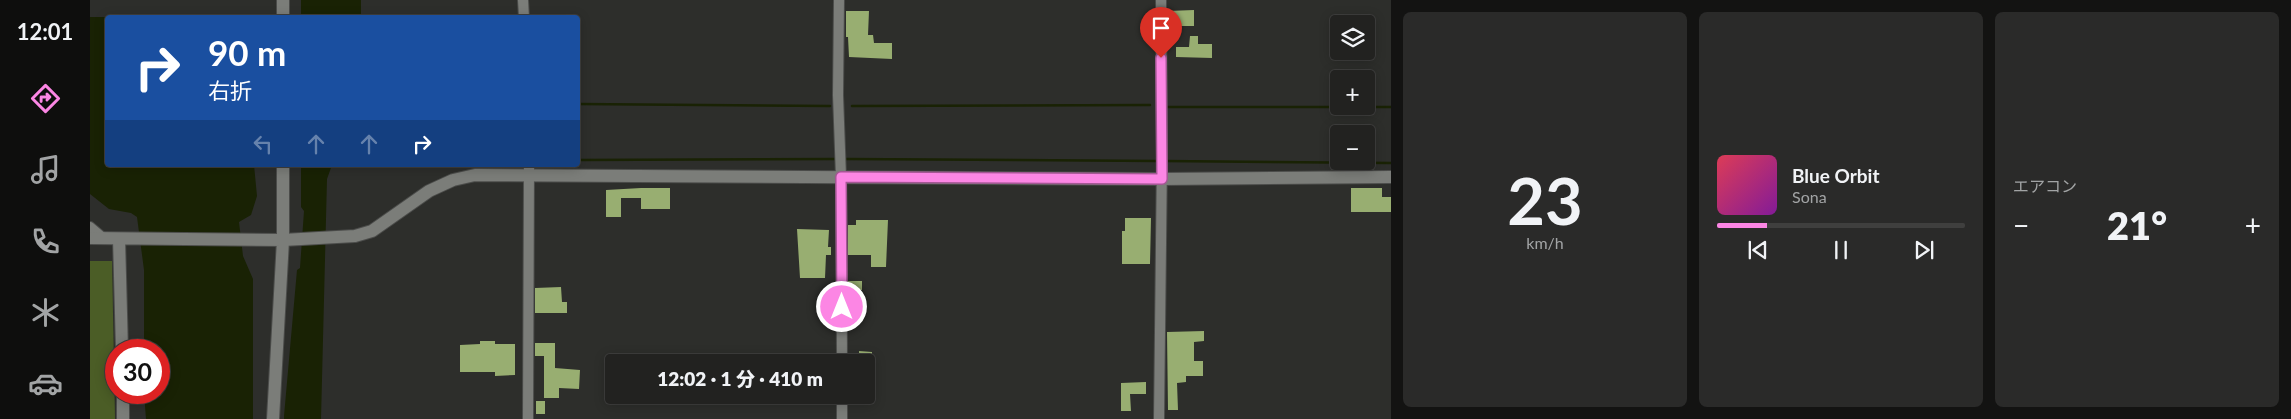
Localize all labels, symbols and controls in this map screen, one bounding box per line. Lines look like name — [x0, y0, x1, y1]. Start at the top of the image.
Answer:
pin — [1140, 7, 1182, 58]
icon: arrive — [1147, 14, 1175, 42]
map controls — [1330, 15, 1375, 170]
button: layers — [1330, 15, 1375, 60]
text: 12:01 — [17, 18, 73, 45]
text: 90 m — [208, 31, 286, 73]
icon: right — [125, 35, 190, 100]
button: + — [1330, 70, 1375, 115]
text: 右折 — [208, 77, 252, 104]
icon: directions — [28, 81, 63, 116]
button: − — [1330, 125, 1375, 170]
icon: left — [249, 130, 277, 158]
icon: ahead — [302, 130, 330, 158]
icon: ahead — [355, 130, 383, 158]
icon: right — [408, 130, 436, 158]
icon: music — [28, 152, 63, 187]
text: 23 — [1507, 161, 1583, 239]
text: Blue Orbit — [1792, 164, 1880, 187]
text: エアコン — [2013, 176, 2077, 195]
text: Sona — [1792, 187, 1827, 206]
text: 21° — [2107, 202, 2167, 248]
text: − — [2013, 208, 2029, 242]
text: + — [2245, 208, 2261, 242]
icon: phone — [28, 224, 63, 259]
text: km/h — [1526, 233, 1564, 252]
icon: previous — [1744, 236, 1772, 264]
icon: pause — [1827, 236, 1855, 264]
icon: next — [1910, 236, 1938, 264]
position arrow — [815, 280, 867, 332]
icon: climate — [28, 295, 63, 330]
speed limit sign: 30 — [105, 339, 170, 404]
icon: car — [28, 366, 63, 401]
text: 12:02 · 1 分 · 410 m — [657, 367, 823, 390]

